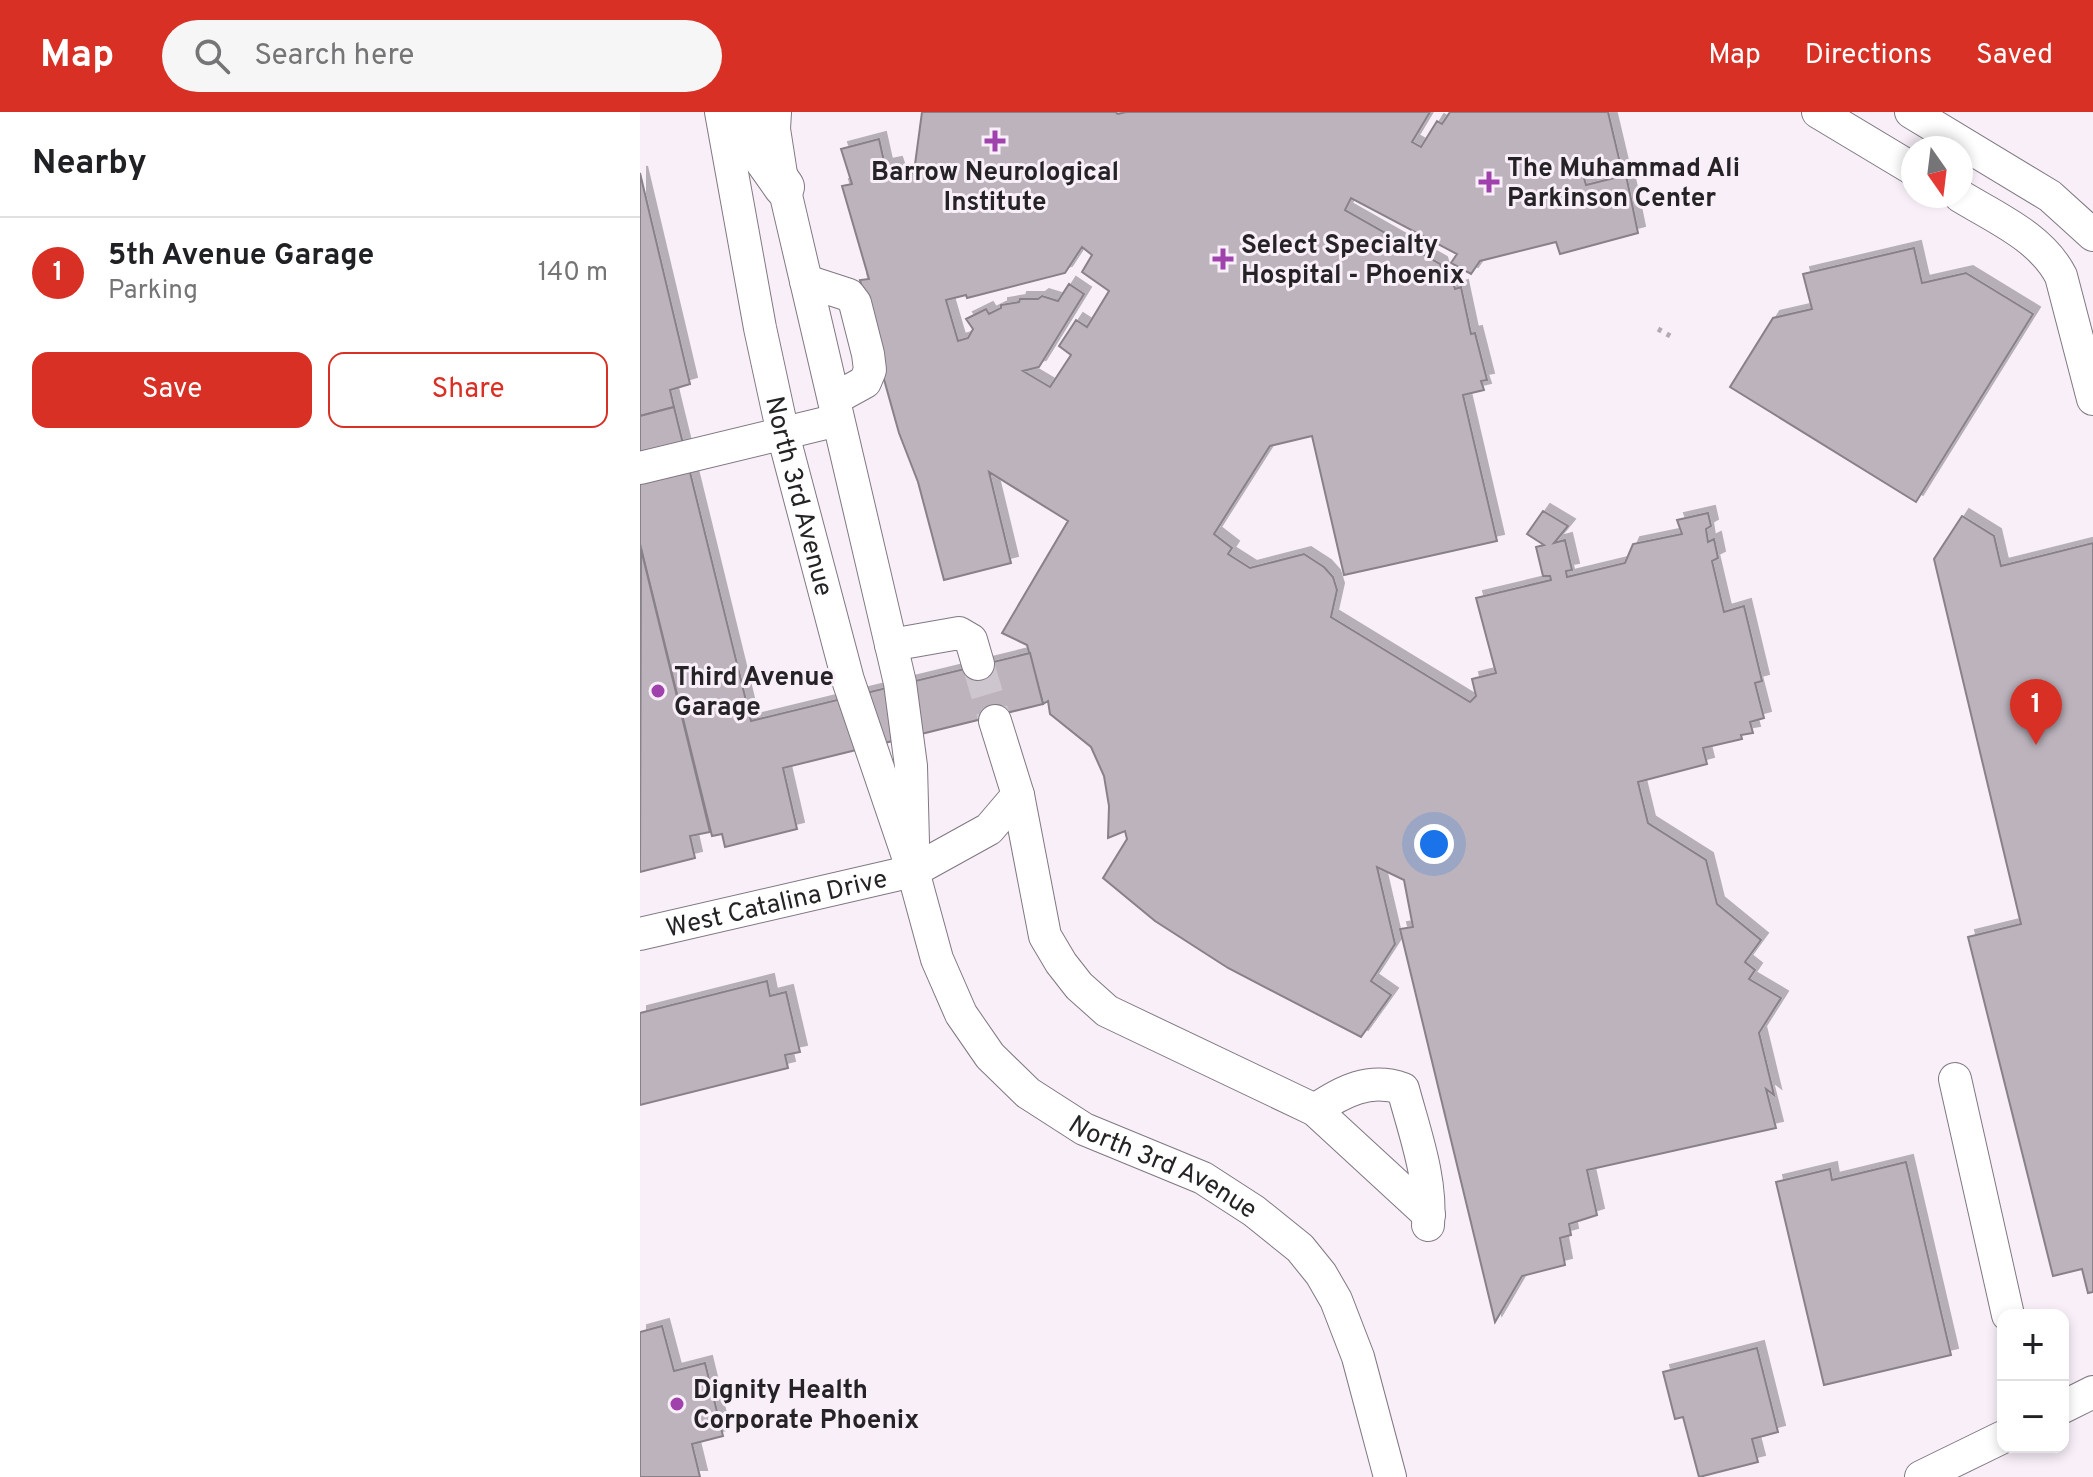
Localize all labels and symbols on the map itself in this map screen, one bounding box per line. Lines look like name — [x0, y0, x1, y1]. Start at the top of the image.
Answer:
marker: Barrow Neurological Institute — [984, 130, 1006, 152]
north arrow — [1901, 136, 1973, 208]
place label: The Muhammad Ali Parkinson Center — [1507, 153, 1740, 216]
place label: Barrow Neurological Institute — [871, 157, 1119, 220]
marker: The Muhammad Ali Parkinson Center — [1478, 171, 1500, 193]
place label: Select Specialty Hospital - Phoenix — [1241, 230, 1465, 293]
marker: Select Specialty Hospital - Phoenix — [1212, 248, 1234, 270]
street label: North 3rd Avenue — [756, 393, 839, 600]
place label: Third Avenue Garage — [674, 662, 834, 725]
pin: 1 — [2010, 679, 2062, 745]
marker: Third Avenue Garage — [649, 682, 667, 700]
your location — [1414, 824, 1454, 864]
street label: West Catalina Drive — [663, 863, 891, 946]
street label: North 3rd Avenue — [1061, 1109, 1263, 1228]
place label: Dignity Health Corporate Phoenix — [693, 1375, 919, 1438]
marker: Dignity Health Corporate Phoenix — [668, 1395, 686, 1413]

